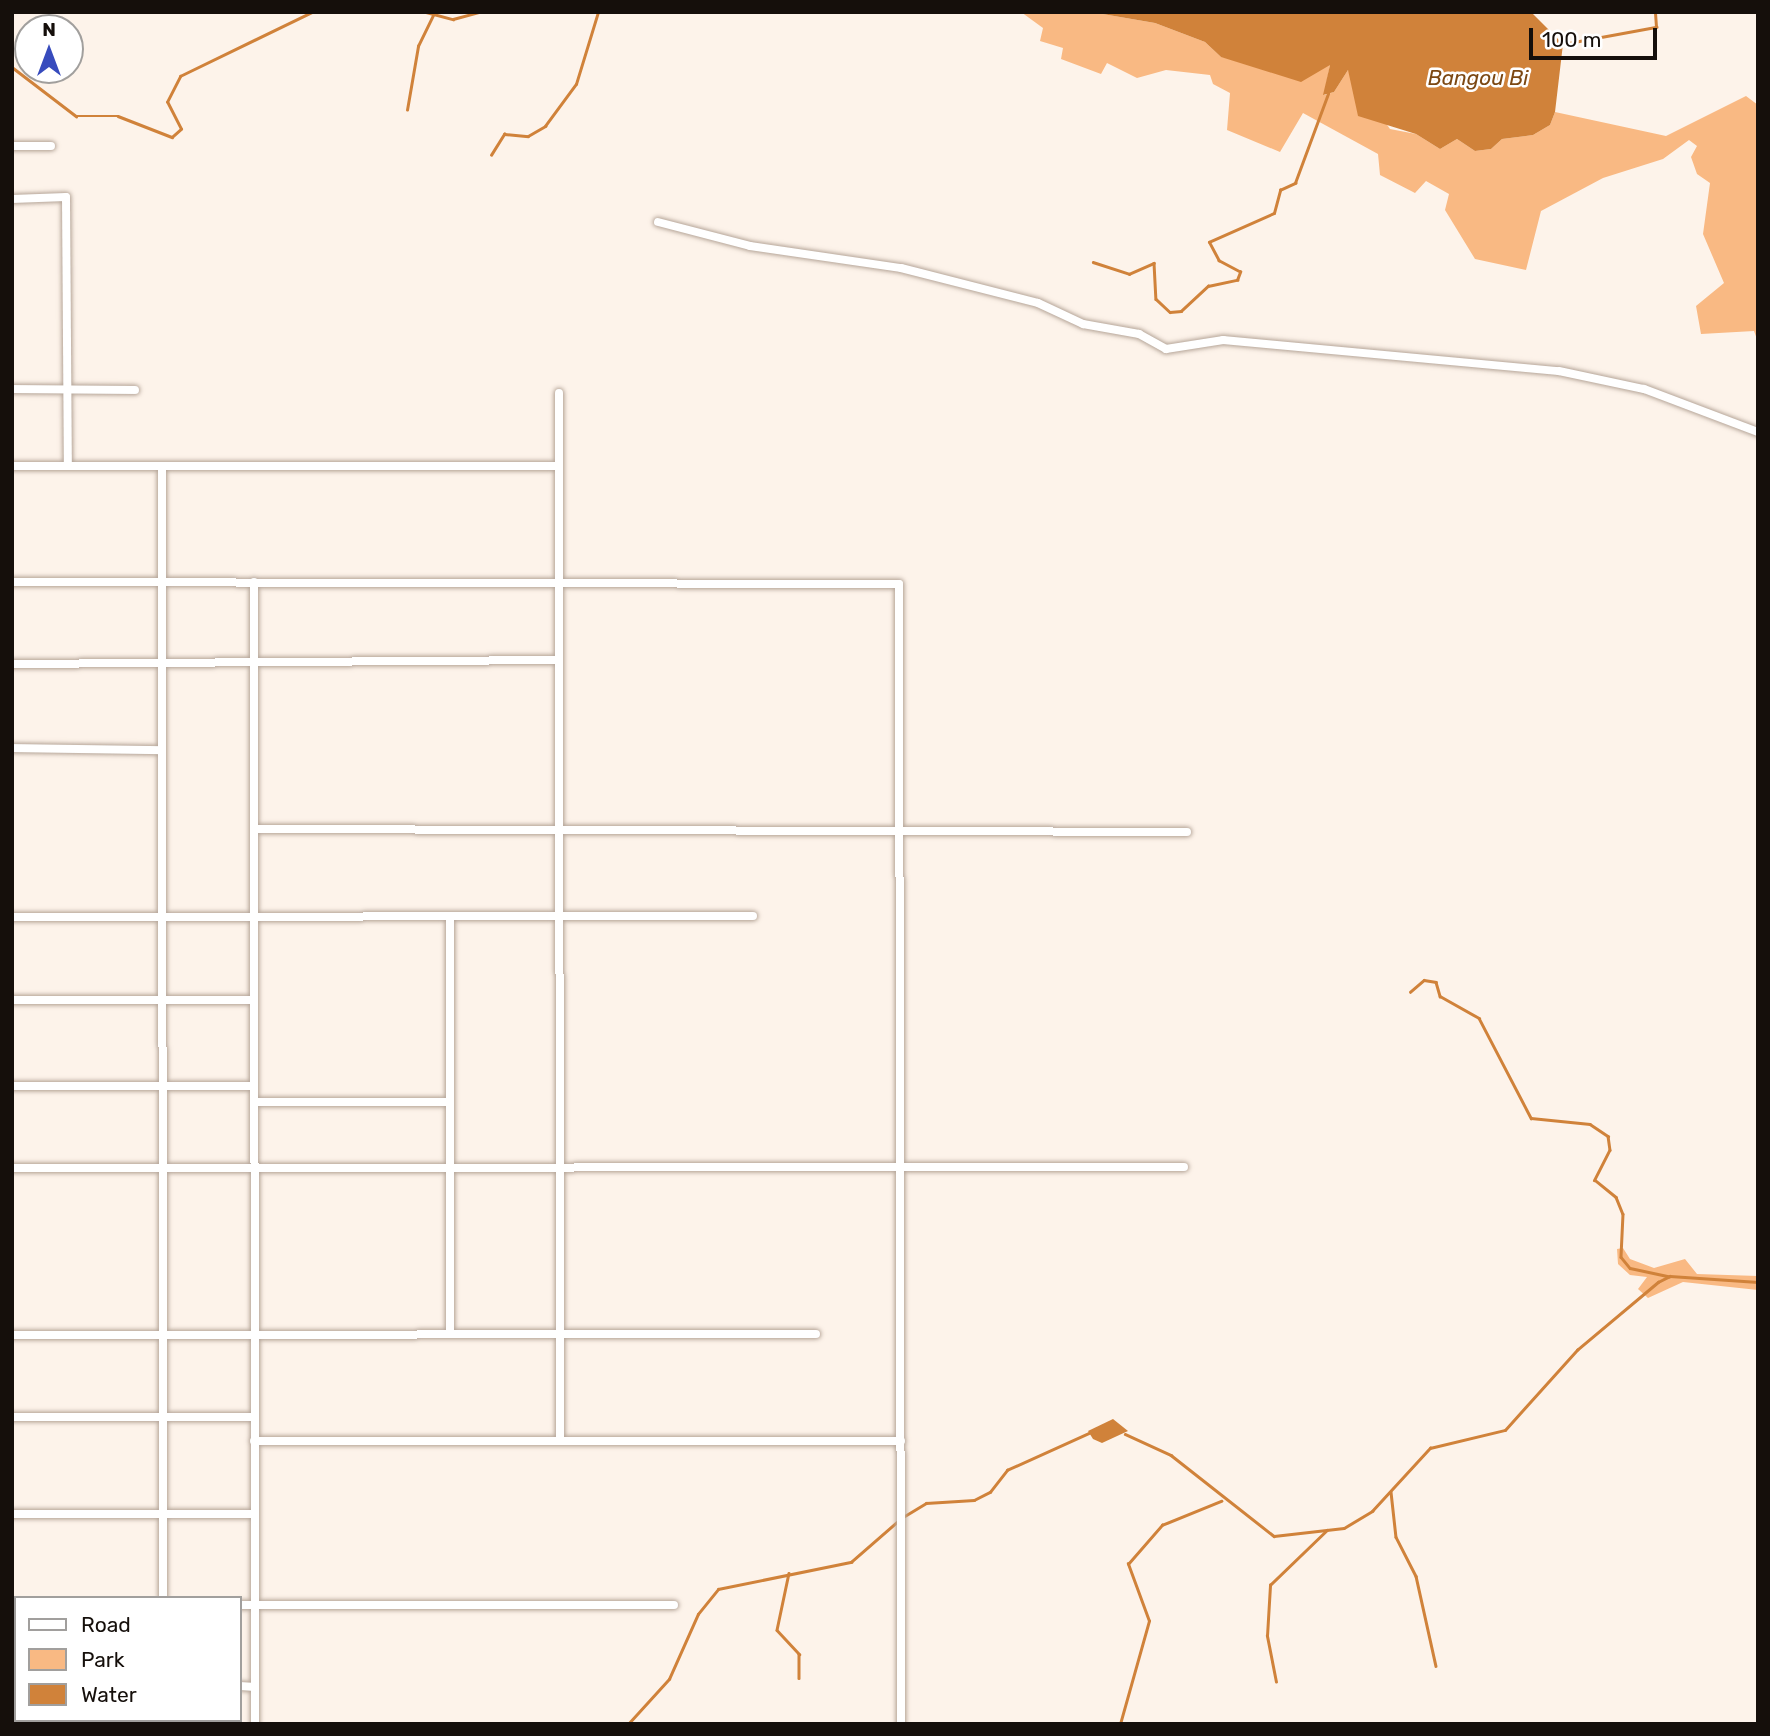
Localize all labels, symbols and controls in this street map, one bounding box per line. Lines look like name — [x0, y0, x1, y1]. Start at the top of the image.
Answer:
north arrow — [14, 14, 84, 84]
scale bar — [1532, 14, 1660, 58]
text: N — [42, 18, 56, 41]
text: 100 m — [1542, 27, 1601, 52]
water label: Bangou Bi — [1428, 65, 1528, 91]
legend — [14, 1596, 242, 1722]
text: Road — [81, 1612, 131, 1637]
text: Park — [81, 1647, 125, 1672]
text: Water — [81, 1682, 137, 1707]

